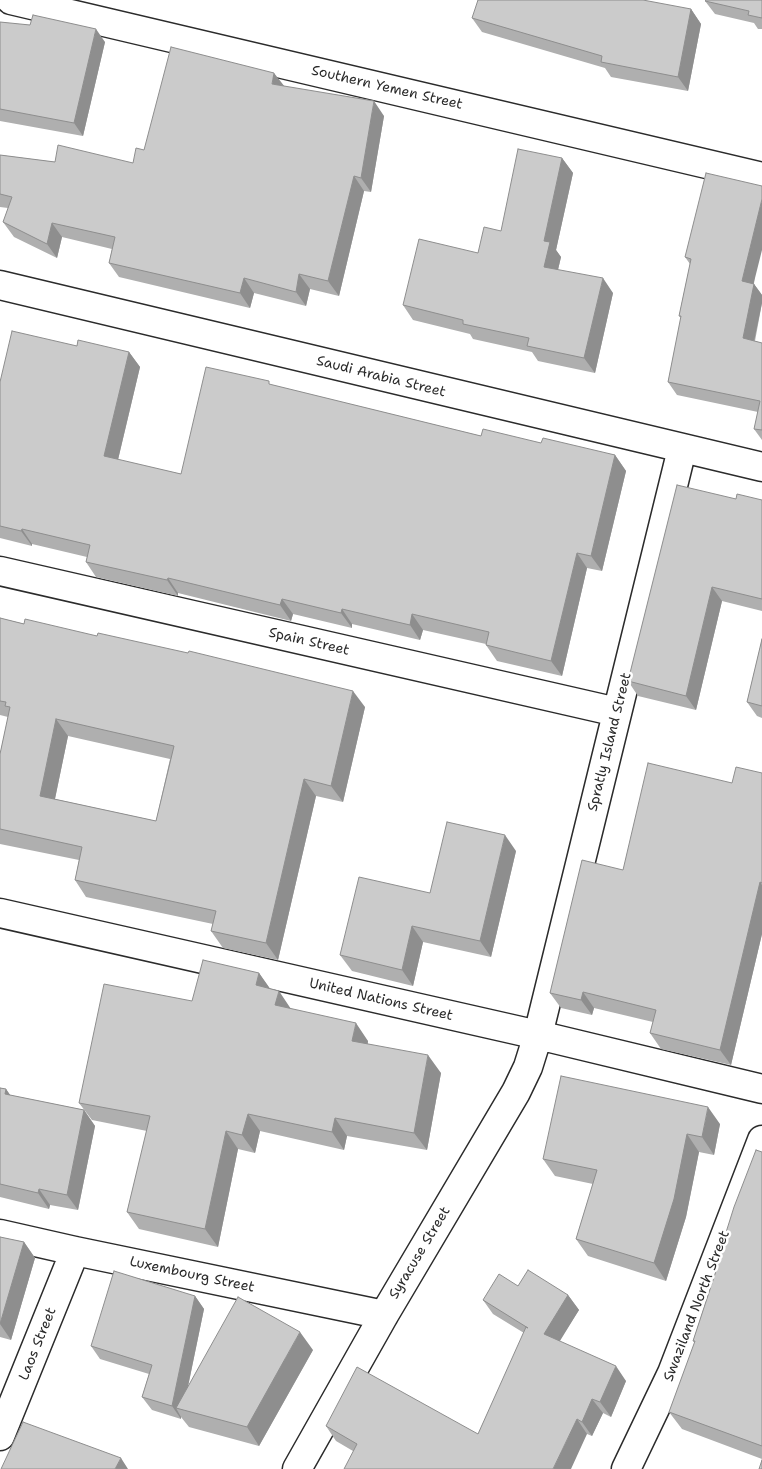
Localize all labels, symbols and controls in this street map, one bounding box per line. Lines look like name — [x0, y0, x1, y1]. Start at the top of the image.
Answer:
street label: Southern Yemen Street — [310, 62, 464, 114]
street label: Saudi Arabia Street — [315, 353, 447, 401]
street label: Spain Street — [267, 625, 351, 659]
street label: Spratly Island Street — [585, 671, 635, 813]
street label: United Nations Street — [307, 975, 455, 1025]
street label: Syracuse Street — [386, 1204, 454, 1302]
street label: Swaziland North Street — [660, 1228, 734, 1384]
street label: Luxembourg Street — [128, 1254, 256, 1296]
street label: Laos Street — [16, 1305, 60, 1383]

